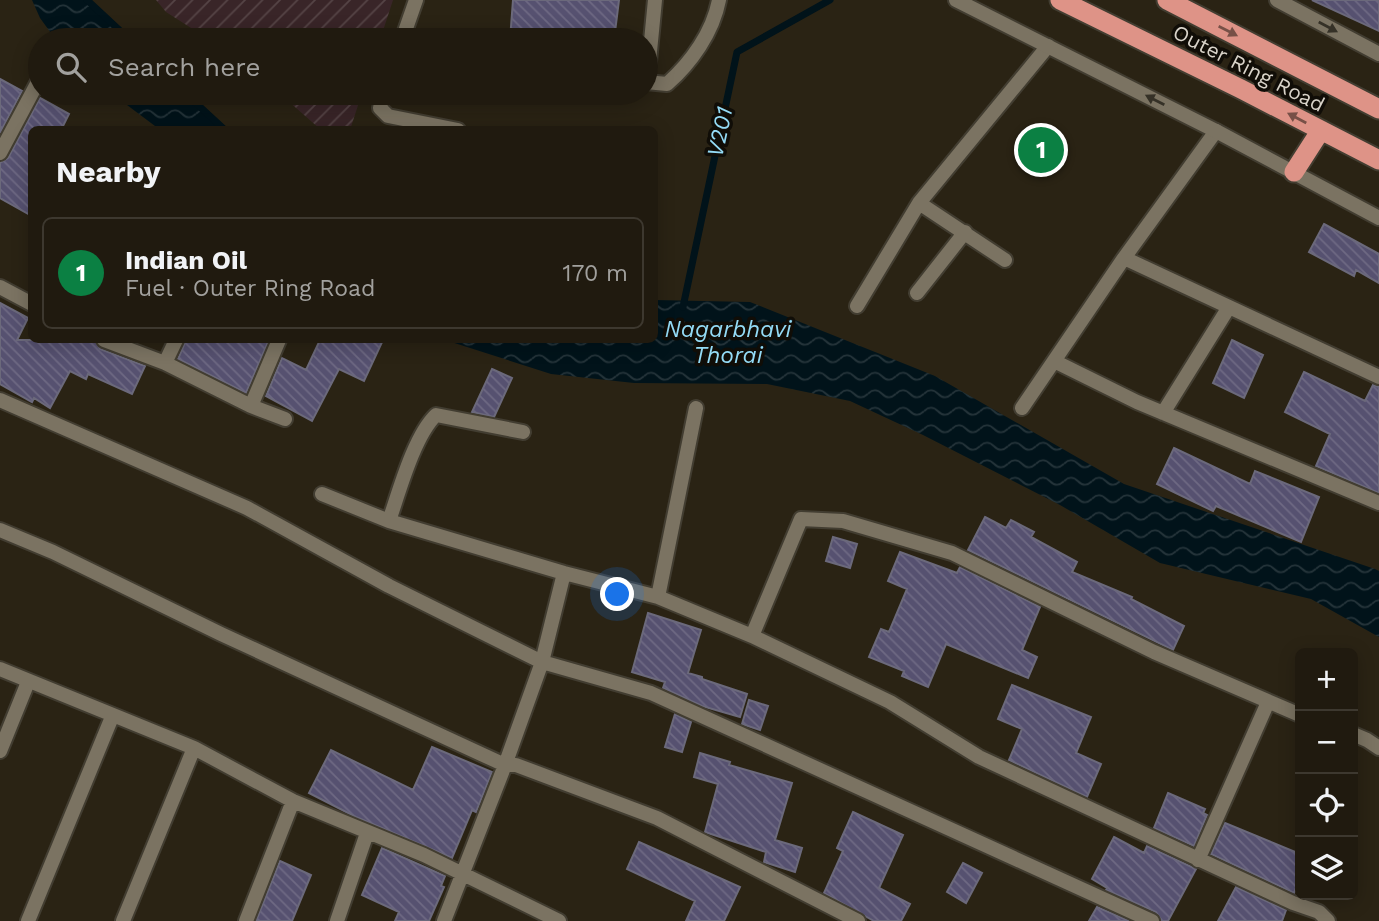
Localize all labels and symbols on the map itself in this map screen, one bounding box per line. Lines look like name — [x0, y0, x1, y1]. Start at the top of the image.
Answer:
street label: Outer Ring Road — [1169, 19, 1329, 117]
one-way arrow — [1318, 21, 1338, 33]
one-way arrow — [1218, 25, 1238, 37]
one-way arrow — [1145, 95, 1165, 106]
water label: V201 — [702, 104, 739, 160]
one-way arrow — [1287, 112, 1307, 123]
pin: 1 — [1018, 124, 1064, 176]
water label: Nagarbhavi Thorai — [665, 316, 793, 369]
your location — [600, 577, 634, 611]

